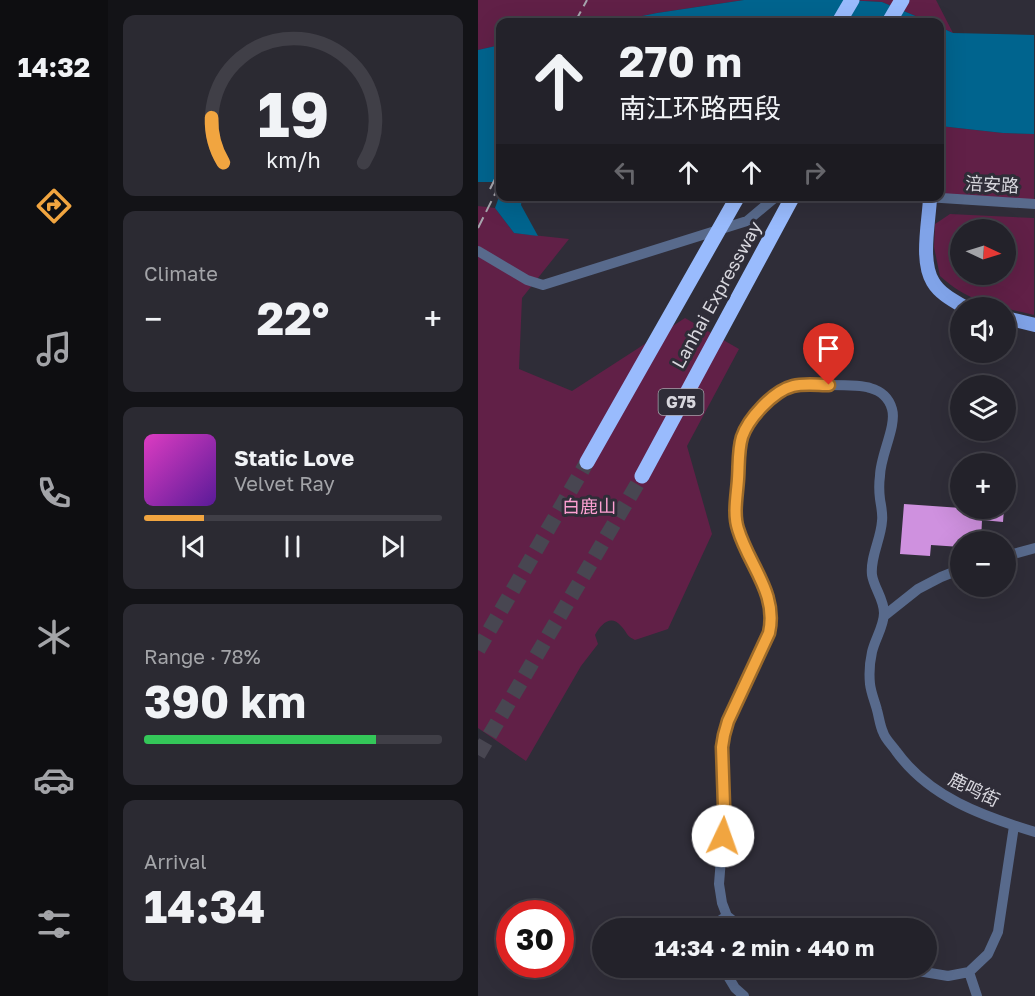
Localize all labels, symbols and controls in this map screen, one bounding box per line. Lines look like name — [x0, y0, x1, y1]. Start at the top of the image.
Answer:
text: 270 m — [619, 36, 742, 86]
icon: ahead — [520, 42, 598, 120]
text: 14:32 — [18, 51, 90, 83]
text: 19 — [257, 76, 329, 151]
text: 南江环路西段 — [619, 92, 781, 124]
text: km/h — [266, 147, 320, 173]
icon: left — [609, 156, 642, 189]
icon: ahead — [672, 156, 705, 189]
icon: ahead — [735, 156, 768, 189]
icon: right — [798, 156, 831, 189]
street label: 涪安路 — [965, 172, 1020, 196]
icon: directions — [33, 185, 75, 227]
street label: Lanhai Expressway — [667, 217, 766, 372]
north arrow — [950, 219, 1016, 285]
map controls — [950, 219, 1016, 597]
text: Climate — [144, 261, 218, 285]
text: 22° — [257, 291, 329, 345]
button: sound — [950, 297, 1016, 363]
text: − — [144, 299, 162, 338]
text: + — [424, 299, 442, 338]
pin — [803, 323, 854, 385]
icon: music — [33, 328, 75, 370]
icon: arrive — [812, 332, 845, 365]
button: layers — [950, 375, 1016, 441]
road number: G75 — [658, 389, 704, 415]
text: Static Love — [234, 444, 354, 471]
button: + — [950, 453, 1016, 519]
text: Velvet Ray — [234, 471, 335, 495]
icon: phone — [33, 472, 75, 514]
park label: 白鹿山 — [562, 495, 616, 517]
icon: previous — [177, 530, 210, 563]
icon: pause — [276, 530, 309, 563]
icon: next — [376, 530, 409, 563]
button: − — [950, 531, 1016, 597]
icon: climate — [33, 616, 75, 658]
text: Range · 78% — [144, 644, 261, 668]
text: 390 km — [144, 674, 306, 728]
icon: car — [33, 759, 75, 801]
street label: 鹿鸣街 — [945, 767, 1004, 811]
position arrow — [691, 804, 755, 868]
text: Arrival — [144, 849, 207, 873]
text: 14:34 — [144, 879, 265, 933]
speed limit sign: 30 — [496, 900, 574, 978]
icon: filters — [33, 903, 75, 945]
text: 14:34 · 2 min · 440 m — [655, 934, 874, 961]

